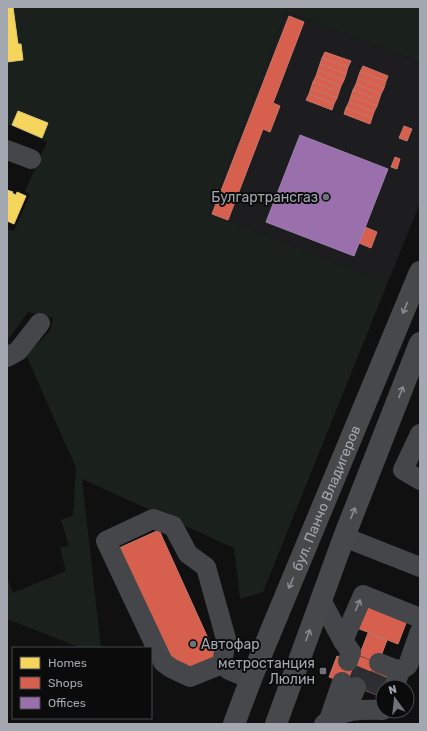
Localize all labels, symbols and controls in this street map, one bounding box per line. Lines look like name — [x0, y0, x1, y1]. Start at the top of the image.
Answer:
place label: Булгартрансгаз — [211, 189, 318, 206]
marker: Булгартрансгаз — [321, 192, 331, 202]
one-way arrow — [401, 301, 408, 313]
one-way arrow — [397, 386, 405, 398]
street label: бул. Панчо Владигеров — [288, 423, 364, 573]
one-way arrow — [350, 507, 358, 519]
one-way arrow — [286, 577, 294, 589]
one-way arrow — [355, 600, 363, 612]
one-way arrow — [305, 629, 313, 641]
place label: Автофар — [201, 636, 260, 653]
marker: Автофар — [188, 639, 198, 649]
legend — [12, 647, 152, 719]
place label: метростанция Люлин — [218, 655, 315, 688]
text: Homes — [48, 656, 87, 670]
marker: метростанция Люлин — [318, 666, 328, 676]
text: Shops — [48, 676, 83, 690]
north arrow — [375, 679, 415, 719]
text: N — [387, 682, 398, 697]
text: Offices — [48, 696, 86, 710]

